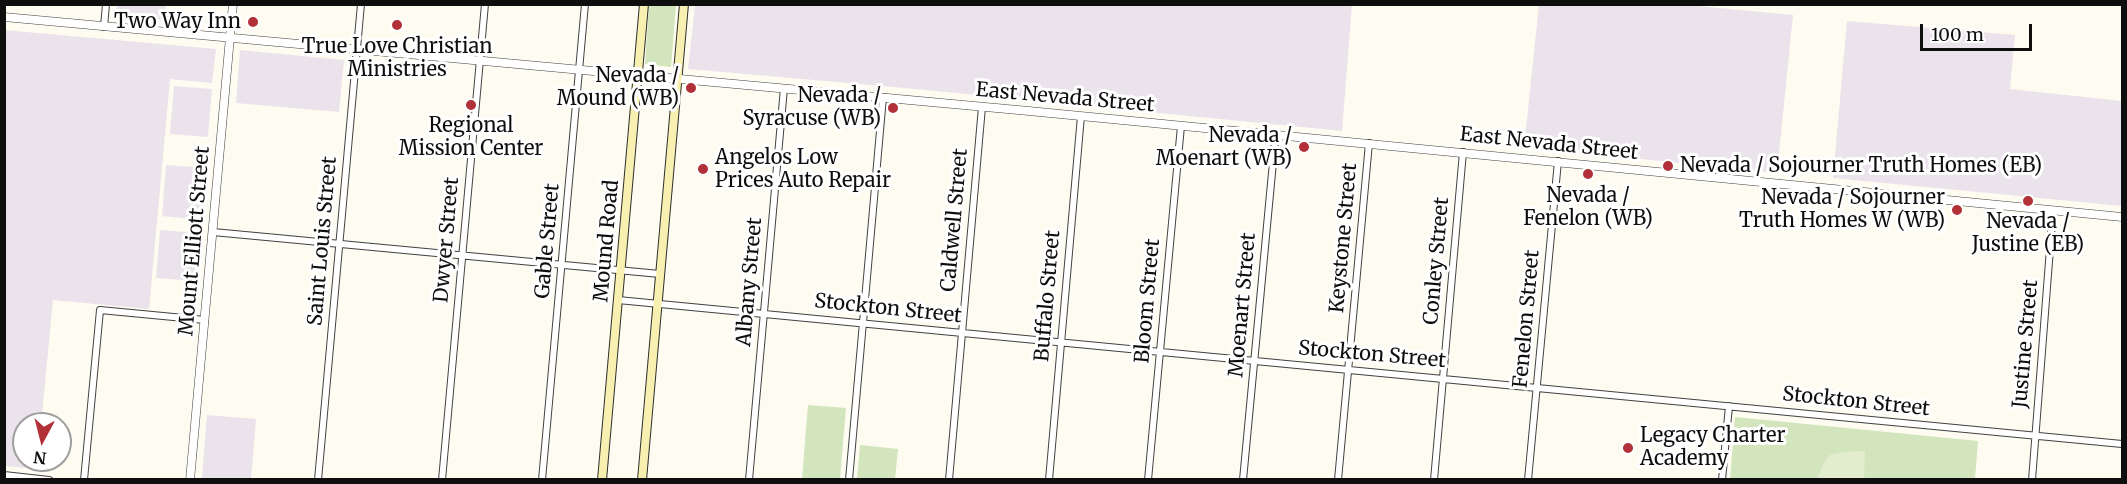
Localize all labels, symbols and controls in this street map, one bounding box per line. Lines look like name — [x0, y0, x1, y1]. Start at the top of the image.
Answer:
place label: Two Way Inn — [114, 10, 241, 34]
scale bar — [1923, 12, 2036, 50]
marker: Two Way Inn — [246, 15, 260, 29]
marker: True Love Christian Ministries — [390, 18, 404, 32]
text: 100 m — [1931, 23, 1984, 46]
place label: True Love Christian Ministries — [302, 35, 492, 82]
place label: Nevada / Mound (WB) — [557, 64, 679, 111]
street label: East Nevada Street — [975, 78, 1155, 118]
marker: Nevada / Mound (WB) — [684, 81, 698, 95]
place label: Nevada / Syracuse (WB) — [742, 84, 881, 131]
marker: Regional Mission Center — [464, 98, 478, 112]
marker: Nevada / Syracuse (WB) — [886, 101, 900, 115]
place label: Regional Mission Center — [399, 114, 543, 161]
street label: East Nevada Street — [1459, 123, 1639, 165]
place label: Nevada / Moenart (WB) — [1156, 124, 1292, 171]
marker: Nevada / Moenart (WB) — [1297, 140, 1311, 154]
street label: Mount Elliott Street — [175, 145, 215, 337]
place label: Angelos Low Prices Auto Repair — [715, 146, 891, 193]
street label: Caldwell Street — [937, 147, 973, 293]
place label: Nevada / Sojourner Truth Homes (EB) — [1680, 154, 2042, 178]
street label: Saint Louis Street — [304, 155, 342, 327]
marker: Nevada / Sojourner Truth Homes (EB) — [1661, 159, 1675, 173]
marker: Angelos Low Prices Auto Repair — [696, 162, 710, 176]
street label: Keystone Street — [1325, 162, 1363, 314]
marker: Nevada / Fenelon (WB) — [1581, 167, 1595, 181]
street label: Dwyer Street — [430, 176, 464, 304]
street label: Mound Road — [590, 179, 624, 303]
street label: Gable Street — [531, 182, 565, 300]
place label: Nevada / Fenelon (WB) — [1523, 184, 1653, 231]
place label: Nevada / Sojourner Truth Homes W (WB) — [1739, 186, 1945, 233]
marker: Nevada / Justine (EB) — [2021, 194, 2035, 208]
street label: Conley Street — [1419, 196, 1455, 326]
marker: Nevada / Sojourner Truth Homes W (WB) — [1950, 203, 1964, 217]
place label: Nevada / Justine (EB) — [1972, 210, 2084, 257]
street label: Albany Street — [732, 216, 768, 348]
street label: Buffalo Street — [1030, 229, 1066, 363]
street label: Moenart Street — [1225, 232, 1261, 378]
street label: Bloom Street — [1131, 238, 1165, 364]
street label: Fenelon Street — [1509, 249, 1545, 389]
street label: Justine Street — [2008, 279, 2044, 409]
street label: Stockton Street — [813, 289, 963, 329]
street label: Stockton Street — [1297, 337, 1447, 373]
street label: Stockton Street — [1781, 382, 1931, 422]
north arrow — [12, 412, 72, 472]
place label: Legacy Charter Academy — [1640, 424, 1785, 471]
marker: Legacy Charter Academy — [1621, 441, 1635, 455]
text: N — [33, 447, 48, 469]

